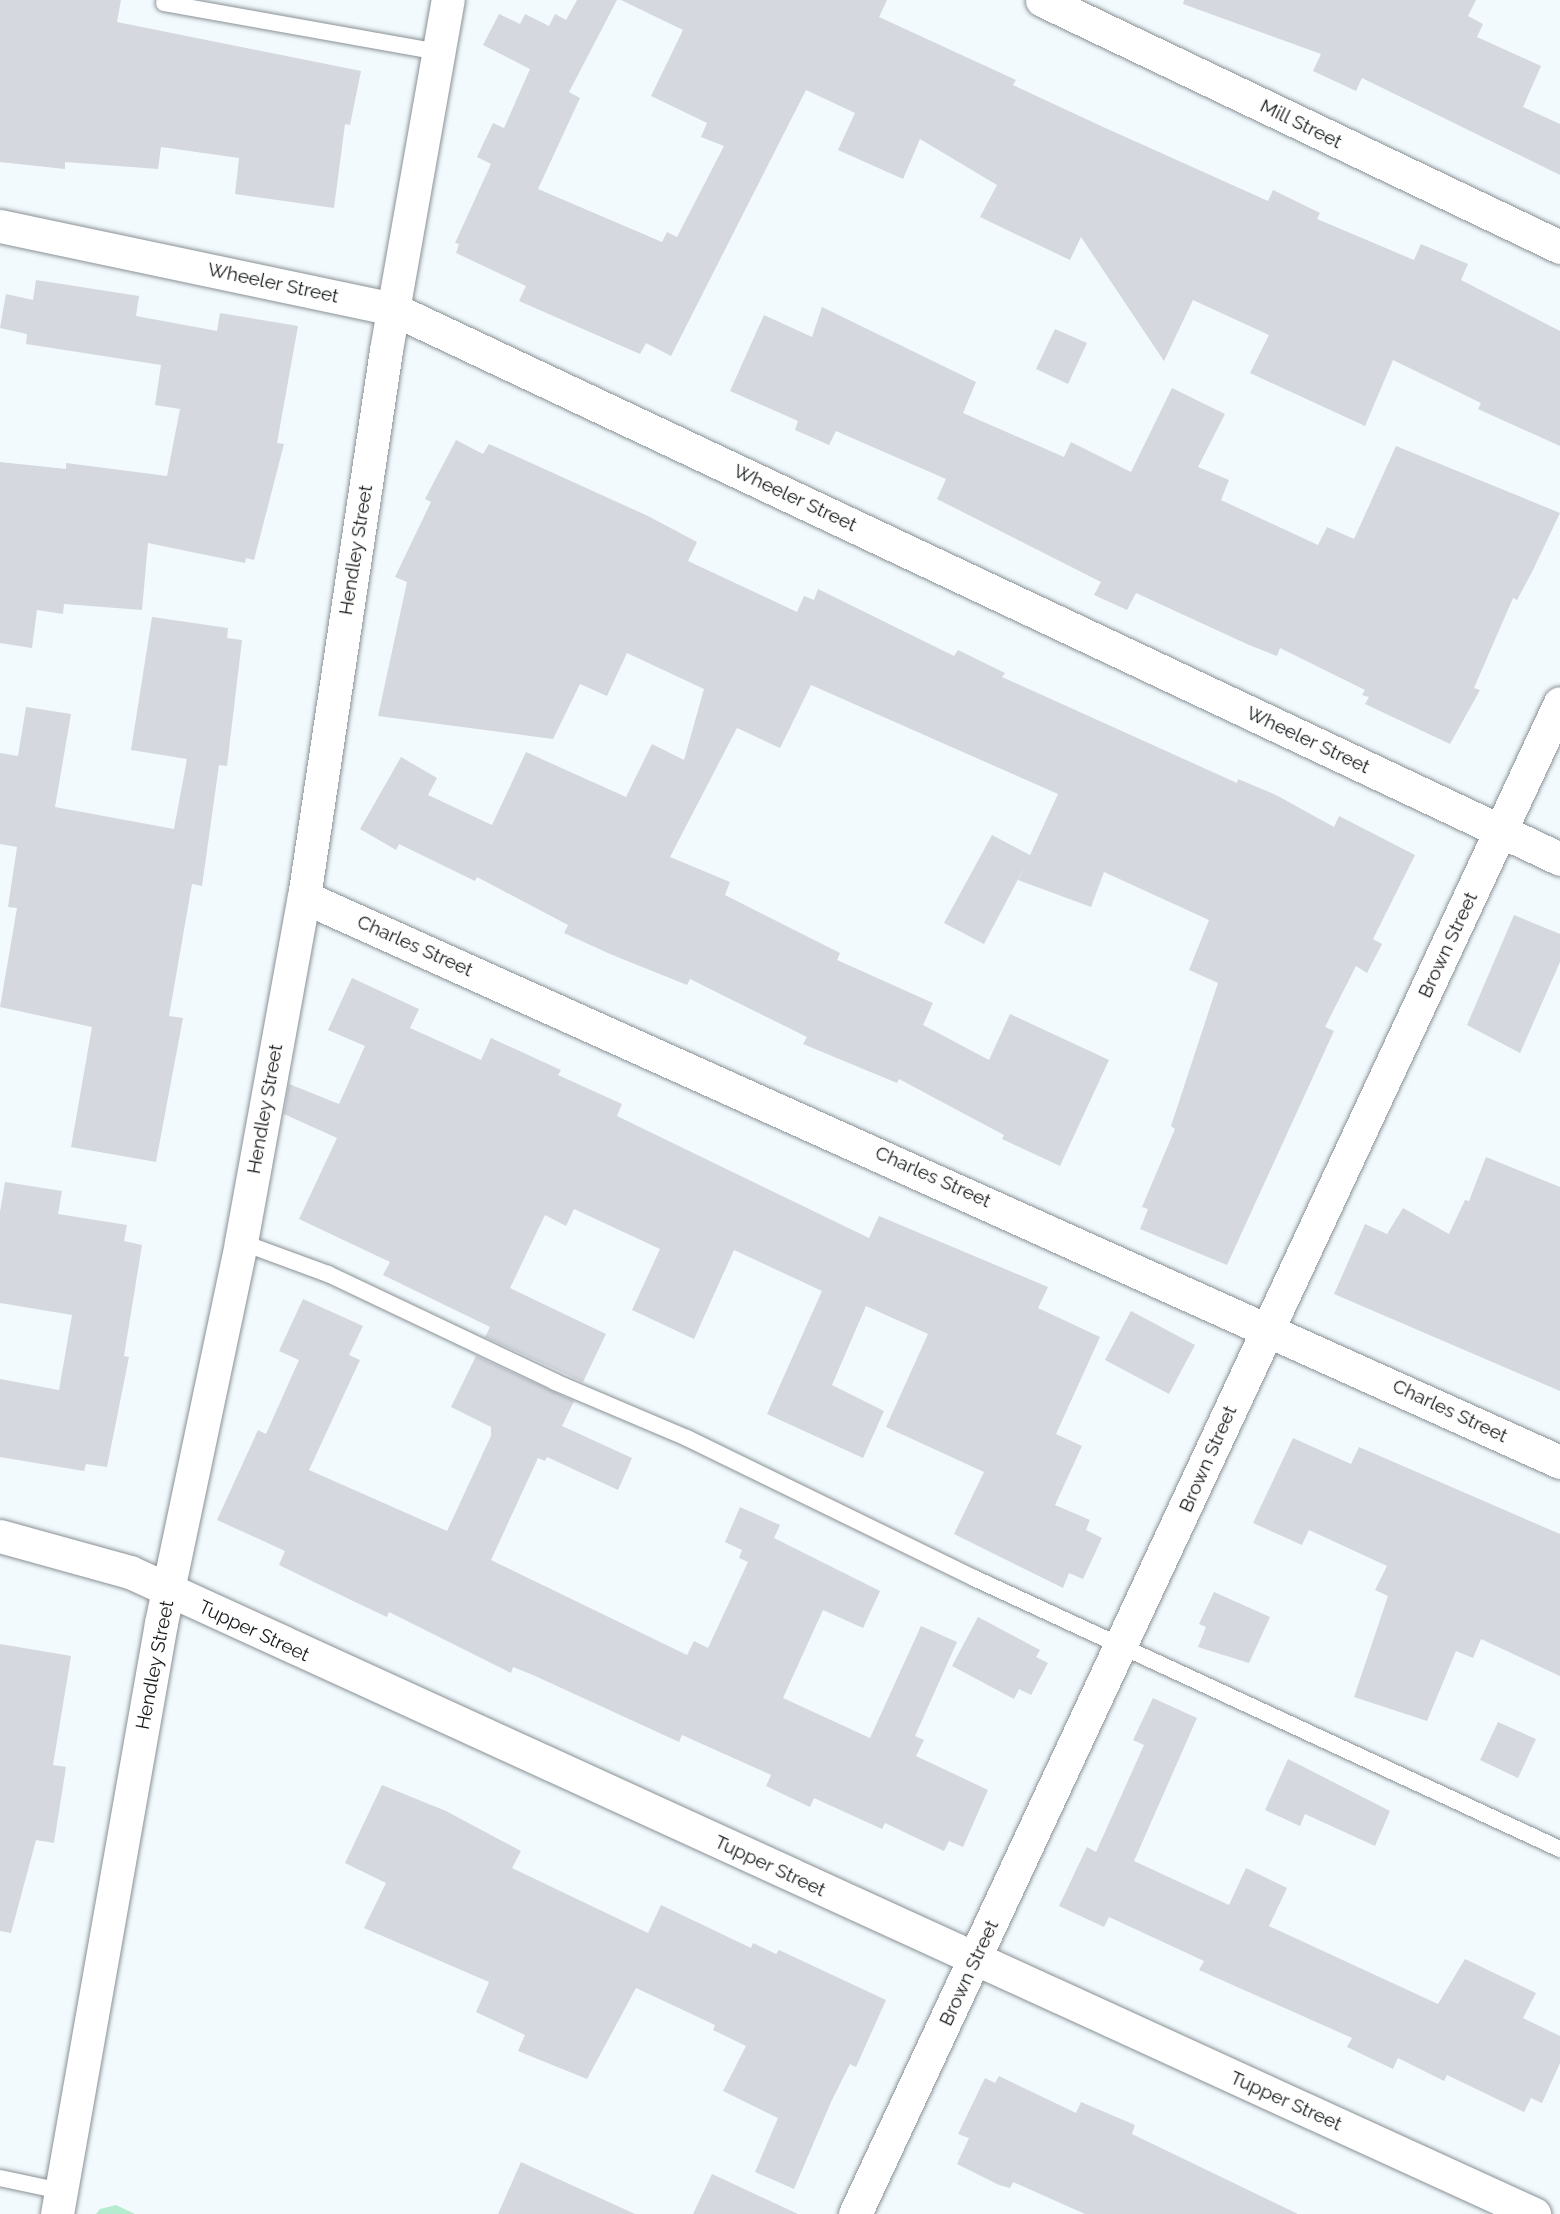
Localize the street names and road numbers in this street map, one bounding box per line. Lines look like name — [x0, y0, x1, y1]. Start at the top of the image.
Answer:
street label: Mill Street — [1256, 94, 1346, 154]
street label: Wheeler Street — [205, 258, 341, 308]
street label: Wheeler Street — [730, 459, 860, 537]
street label: Hendley Street — [334, 483, 378, 617]
street label: Wheeler Street — [1243, 701, 1373, 779]
street label: Brown Street — [1414, 889, 1482, 1001]
street label: Charles Street — [354, 910, 476, 982]
street label: Hendley Street — [242, 1042, 288, 1176]
street label: Charles Street — [872, 1141, 994, 1213]
street label: Charles Street — [1389, 1374, 1511, 1448]
street label: Brown Street — [1174, 1402, 1242, 1516]
street label: Tupper Street — [195, 1595, 313, 1667]
street label: Hendley Street — [131, 1598, 179, 1732]
street label: Tupper Street — [711, 1830, 829, 1902]
street label: Brown Street — [935, 1917, 1003, 2029]
street label: Tupper Street — [1227, 2066, 1345, 2136]

